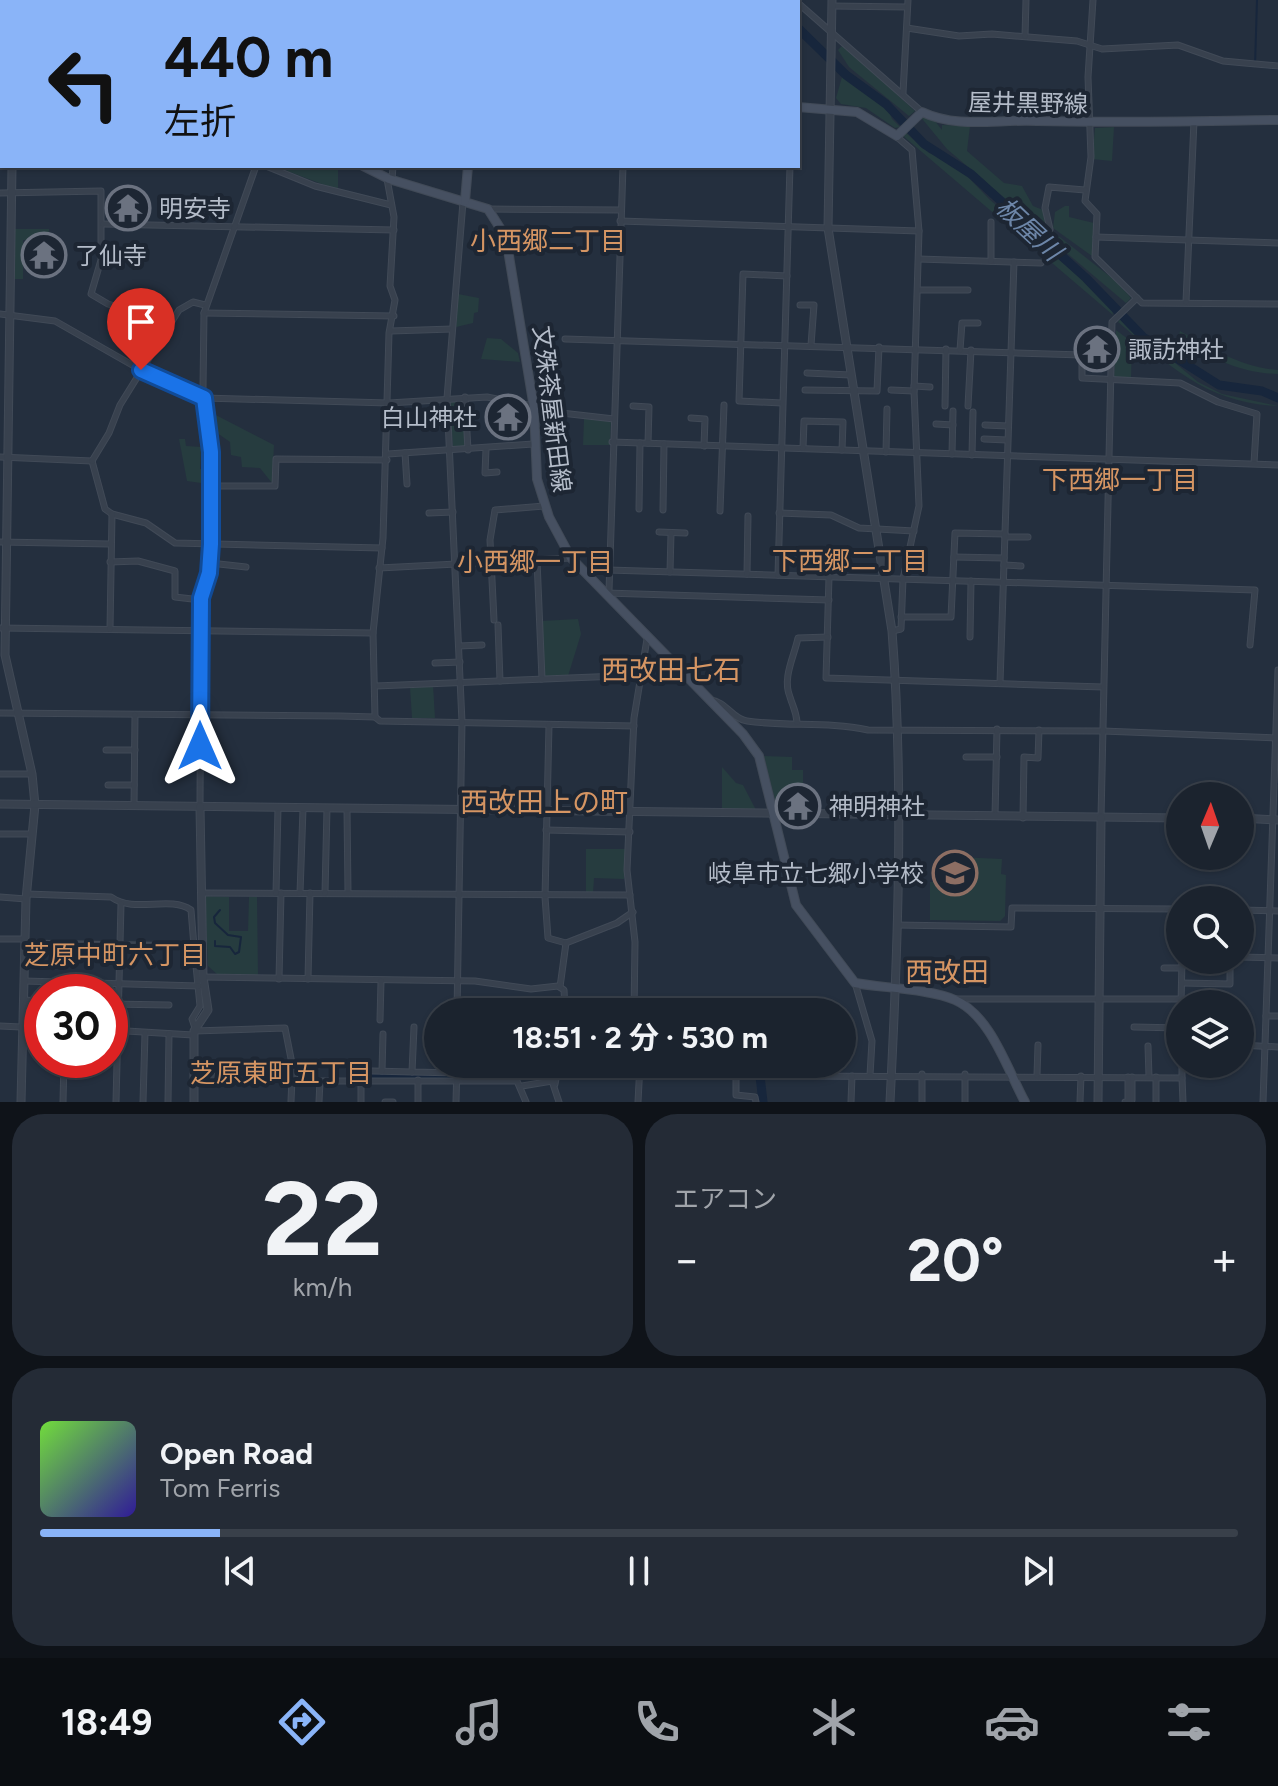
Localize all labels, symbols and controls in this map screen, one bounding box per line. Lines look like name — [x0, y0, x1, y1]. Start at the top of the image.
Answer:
text: 440 m — [164, 24, 333, 91]
icon: left — [32, 32, 136, 136]
street label: 屋井黒野線 — [968, 87, 1088, 119]
text: 左折 — [164, 100, 236, 143]
temple icon: 明安寺 — [104, 184, 152, 232]
water label: 板屋川 — [990, 191, 1071, 269]
place label: 明安寺 — [159, 194, 231, 223]
district label: 小西郷二丁目 — [470, 225, 626, 257]
temple icon: 了仙寺 — [20, 231, 68, 279]
place label: 了仙寺 — [75, 241, 147, 270]
pin — [107, 288, 175, 370]
icon: arrive — [119, 300, 163, 344]
street label: 文殊茶屋新田線 — [527, 324, 577, 494]
temple icon: 諏訪神社 — [1073, 325, 1121, 373]
place label: 諏訪神社 — [1128, 335, 1224, 364]
temple icon: 白山神社 — [484, 393, 532, 441]
place label: 白山神社 — [381, 403, 477, 432]
district label: 下西郷一丁目 — [1042, 464, 1198, 496]
district label: 下西郷二丁目 — [772, 545, 928, 577]
district label: 小西郷一丁目 — [457, 546, 613, 578]
district label: 西改田七石 — [601, 653, 741, 687]
position arrow — [158, 704, 242, 788]
temple icon: 神明神社 — [774, 782, 822, 830]
north arrow — [1166, 782, 1254, 870]
map controls — [1166, 782, 1254, 1078]
district label: 西改田上の町 — [460, 785, 628, 819]
place label: 神明神社 — [829, 792, 925, 821]
school or university icon: 岐阜市立七郷小学校 — [931, 849, 979, 897]
place label: 岐阜市立七郷小学校 — [708, 859, 924, 888]
button: search — [1166, 886, 1254, 974]
district label: 芝原中町六丁目 — [24, 939, 206, 971]
district label: 西改田 — [905, 955, 989, 989]
speed limit sign: 30 — [24, 974, 128, 1078]
button: layers — [1166, 990, 1254, 1078]
text: 18:51 · 2 分 · 530 m — [512, 1019, 768, 1056]
district label: 芝原東町五丁目 — [190, 1057, 372, 1089]
text: 22 — [262, 1156, 383, 1281]
text: エアコン — [673, 1183, 777, 1215]
text: 20° — [907, 1224, 1004, 1296]
text: − — [673, 1233, 700, 1286]
text: + — [1211, 1233, 1238, 1286]
text: km/h — [293, 1271, 352, 1303]
text: Open Road — [160, 1435, 313, 1472]
text: Tom Ferris — [160, 1472, 280, 1504]
icon: previous — [218, 1549, 262, 1593]
icon: pause — [617, 1549, 661, 1593]
icon: next — [1016, 1549, 1060, 1593]
icon: directions — [274, 1694, 330, 1750]
icon: music — [451, 1694, 507, 1750]
icon: phone — [629, 1694, 685, 1750]
icon: climate — [806, 1694, 862, 1750]
icon: car — [984, 1694, 1040, 1750]
icon: filters — [1161, 1694, 1217, 1750]
text: 18:49 — [61, 1701, 152, 1744]

